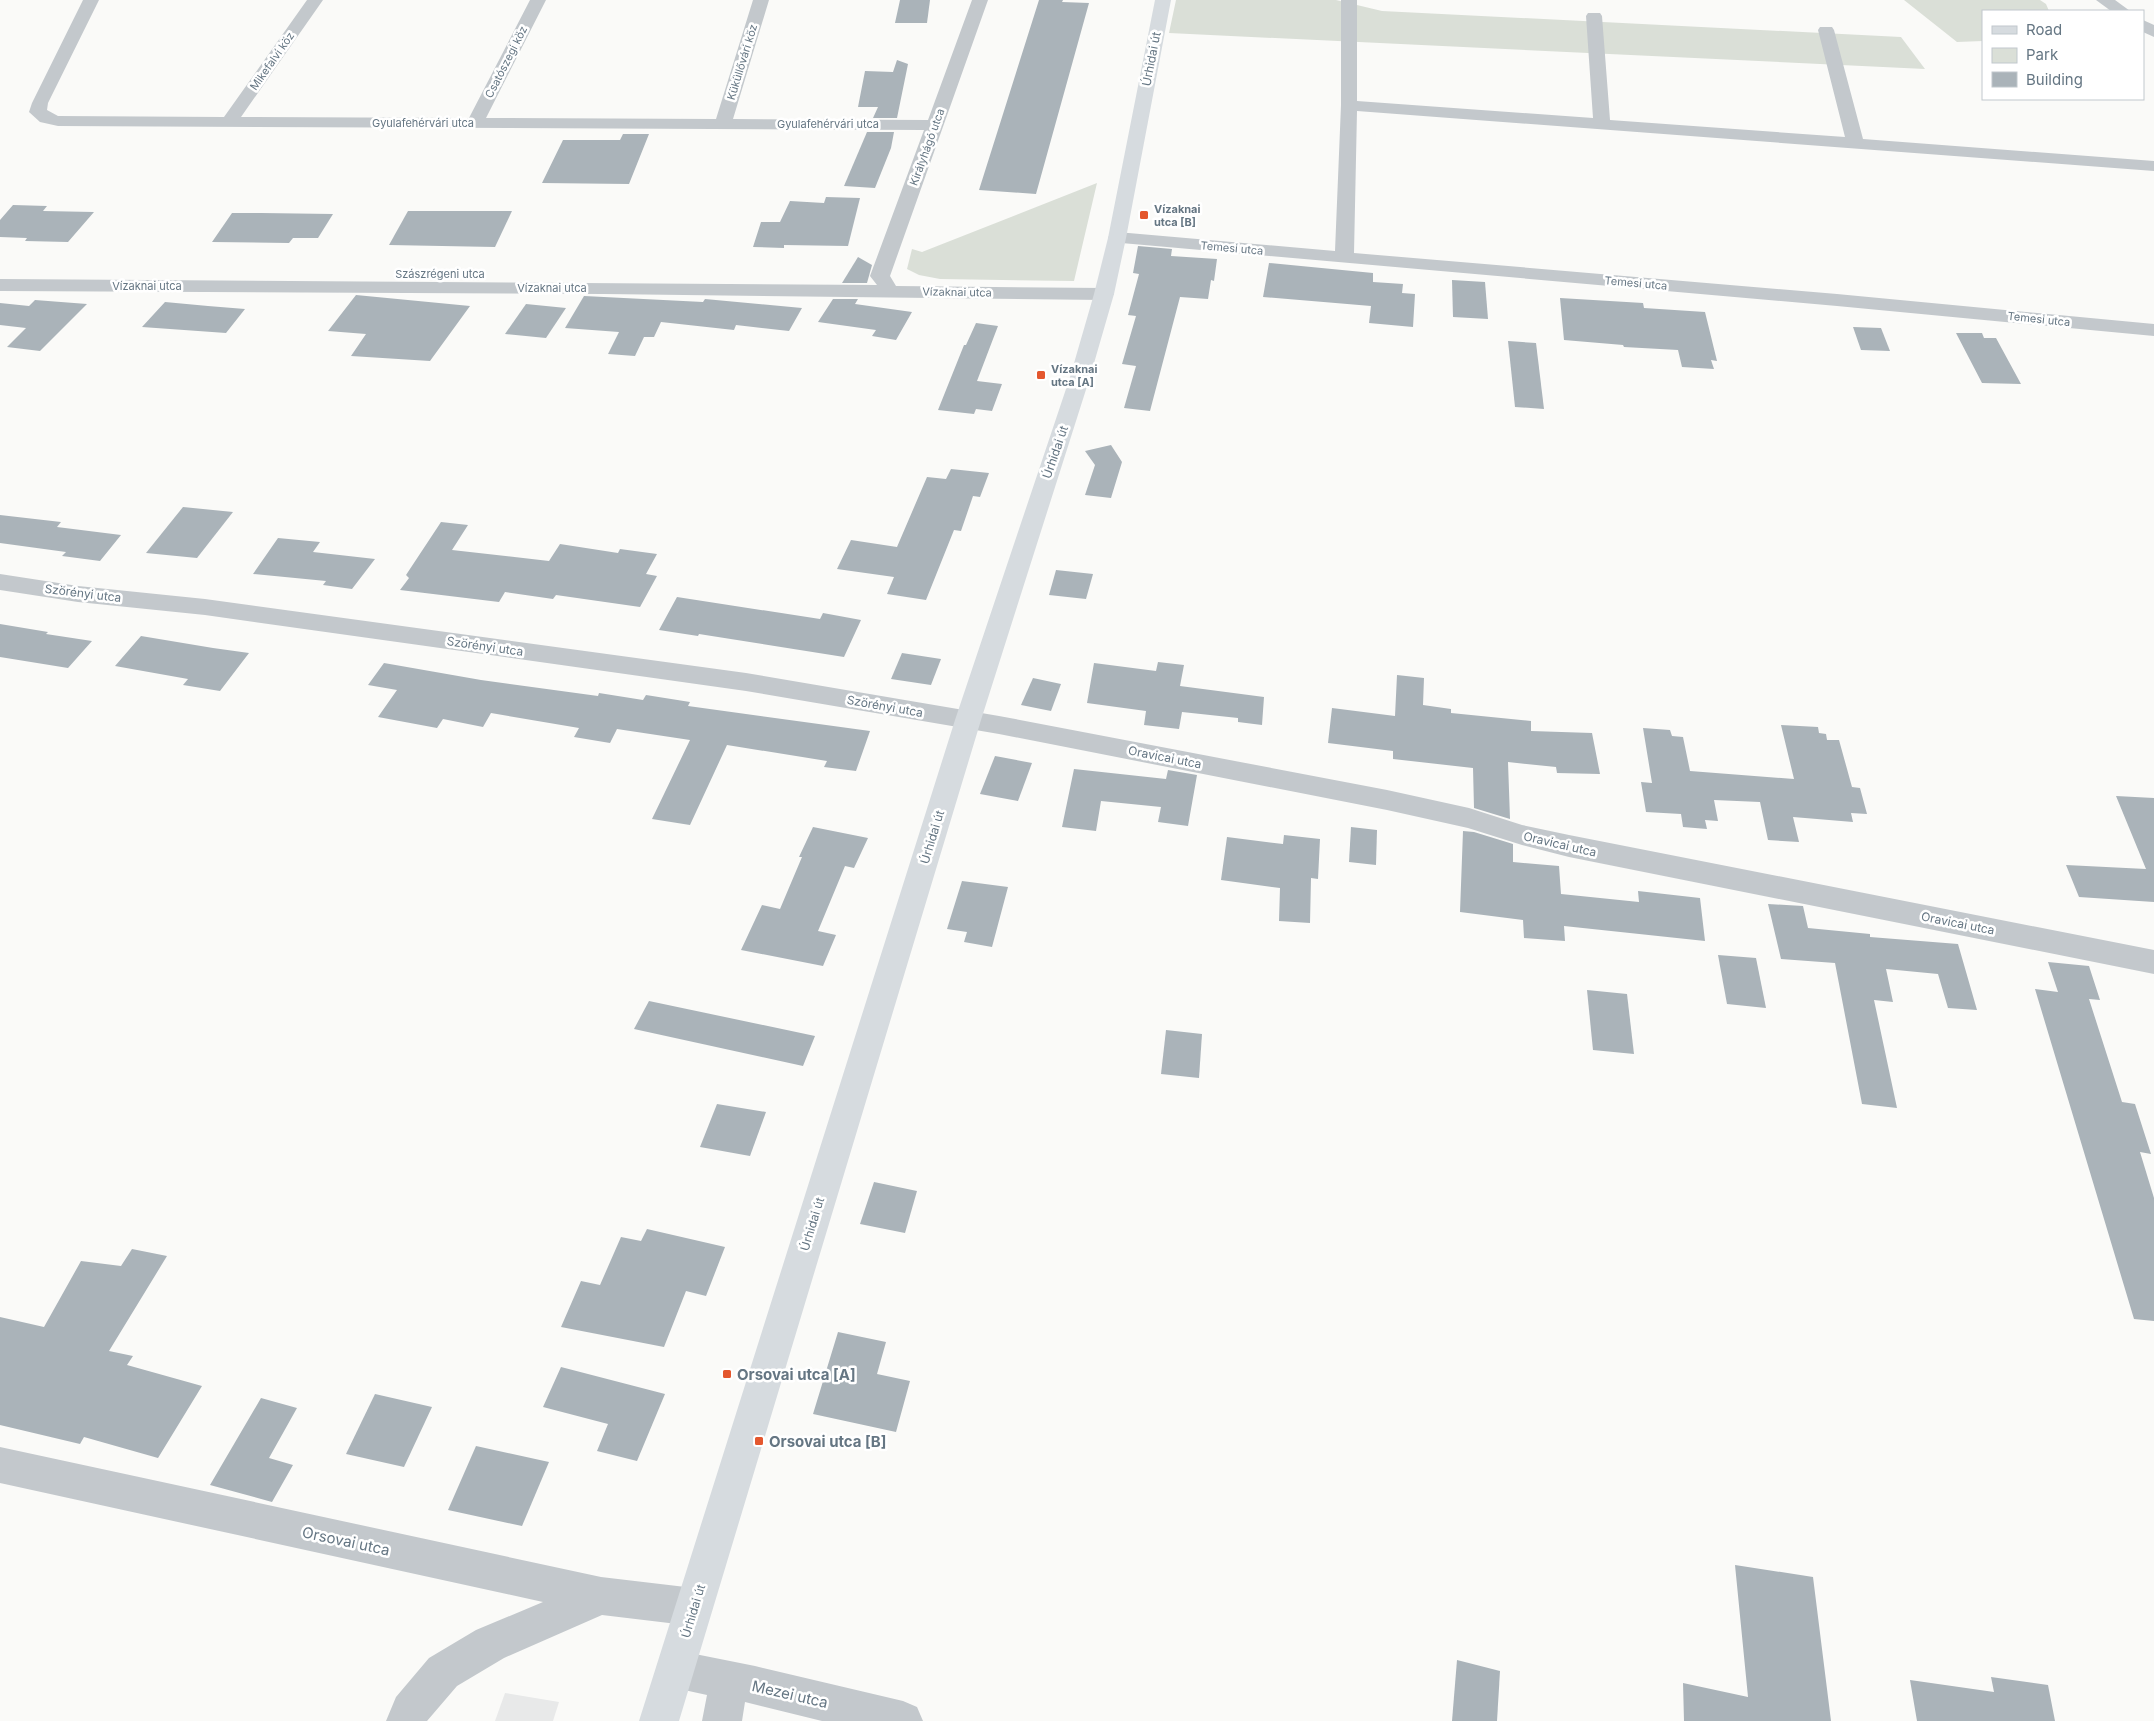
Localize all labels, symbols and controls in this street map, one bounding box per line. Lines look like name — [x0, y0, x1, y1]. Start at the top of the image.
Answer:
legend — [1982, 10, 2144, 100]
text: Road — [2026, 20, 2062, 39]
street label: Küküllővári köz — [724, 22, 760, 102]
street label: Csatószegi köz — [482, 24, 530, 100]
street label: Mikefalvi köz — [247, 29, 297, 93]
street label: Úrhidai út — [1138, 30, 1164, 87]
text: Park — [2026, 45, 2059, 64]
text: Building — [2026, 70, 2083, 89]
street label: Királyhágó utca — [907, 106, 947, 188]
street label: Gyulafehérvári utca — [372, 116, 474, 130]
street label: Gyulafehérvári utca — [777, 117, 879, 131]
place label: Vízaknai utca [B] — [1154, 202, 1200, 229]
marker: Vízaknai utca [B] — [1138, 209, 1150, 221]
street label: Temesi utca — [1200, 238, 1264, 258]
street label: Szászrégeni utca — [395, 267, 485, 281]
street label: Temesi utca — [1604, 273, 1668, 293]
street label: Vízaknai utca — [112, 279, 182, 293]
street label: Vízaknai utca — [517, 281, 587, 295]
street label: Vízaknai utca — [922, 284, 992, 300]
street label: Temesi utca — [2007, 309, 2071, 329]
place label: Vízaknai utca [A] — [1051, 362, 1097, 389]
marker: Vízaknai utca [A] — [1035, 369, 1047, 381]
street label: Úrhidai út — [1039, 423, 1071, 480]
street label: Szörényi utca — [44, 581, 122, 605]
street label: Szörényi utca — [446, 633, 524, 659]
street label: Szörényi utca — [846, 692, 924, 720]
street label: Oravicai utca — [1127, 743, 1203, 771]
street label: Úrhidai út — [917, 808, 947, 866]
street label: Oravicai utca — [1522, 828, 1598, 860]
street label: Oravicai utca — [1920, 909, 1996, 937]
street label: Úrhidai út — [797, 1195, 827, 1253]
place label: Orsovai utca [A] — [737, 1365, 856, 1384]
marker: Orsovai utca [A] — [721, 1368, 733, 1380]
place label: Orsovai utca [B] — [769, 1432, 886, 1451]
marker: Orsovai utca [B] — [753, 1435, 765, 1447]
street label: Orsovai utca — [300, 1522, 392, 1560]
street label: Úrhidai út — [678, 1582, 708, 1640]
street label: Mezei utca — [750, 1676, 830, 1712]

